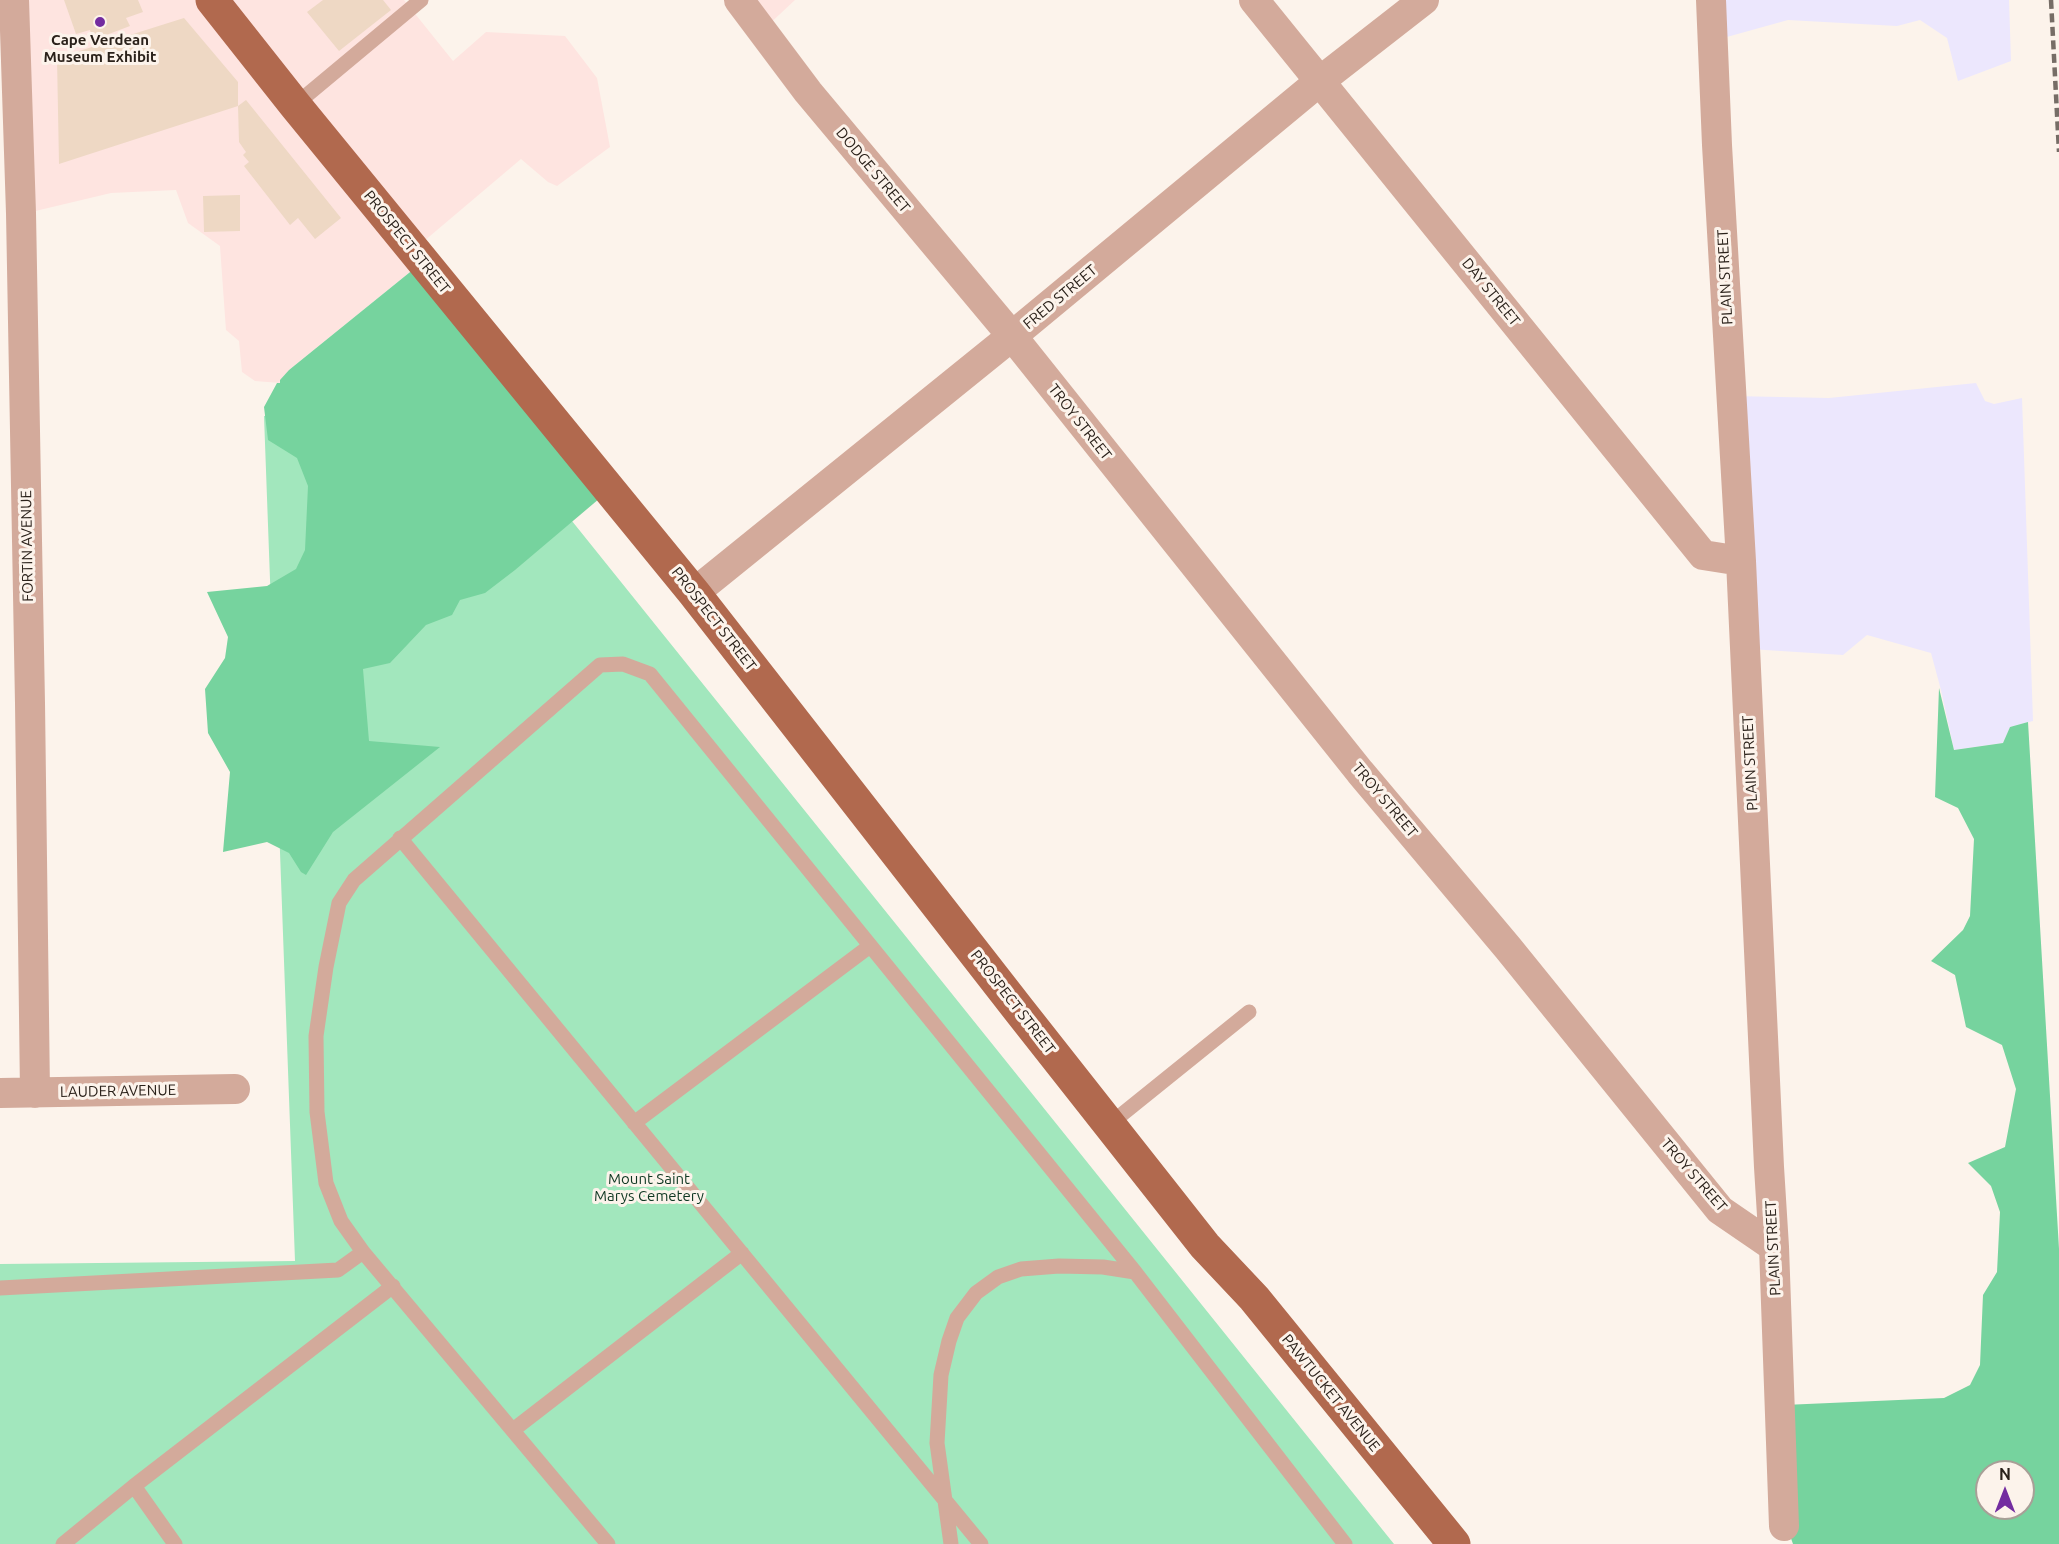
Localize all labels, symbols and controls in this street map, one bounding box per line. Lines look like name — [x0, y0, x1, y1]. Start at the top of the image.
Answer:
marker: Cape Verdean Museum Exhibit — [93, 15, 107, 29]
place label: Cape Verdean Museum Exhibit — [44, 31, 156, 66]
street label: DODGE STREET — [832, 124, 914, 216]
street label: PROSPECT STREET — [360, 187, 454, 297]
street label: PLAIN STREET — [1714, 229, 1736, 325]
street label: DAY STREET — [1458, 254, 1524, 330]
street label: FRED STREET — [1020, 261, 1100, 333]
street label: TROY STREET — [1045, 380, 1115, 464]
street label: FORTIN AVENUE — [17, 490, 37, 602]
street label: PROSPECT STREET — [668, 563, 760, 675]
street label: PLAIN STREET — [1739, 715, 1761, 811]
street label: TROY STREET — [1349, 759, 1421, 841]
street label: PROSPECT STREET — [967, 946, 1059, 1058]
street label: LAUDER AVENUE — [60, 1081, 176, 1101]
street label: TROY STREET — [1657, 1135, 1731, 1215]
park label: Mount Saint Marys Cemetery — [594, 1170, 704, 1205]
street label: PLAIN STREET — [1762, 1200, 1784, 1296]
street label: PAWTUCKET AVENUE — [1278, 1331, 1384, 1455]
north arrow — [1975, 1460, 2035, 1520]
text: N — [1999, 1465, 2011, 1483]

